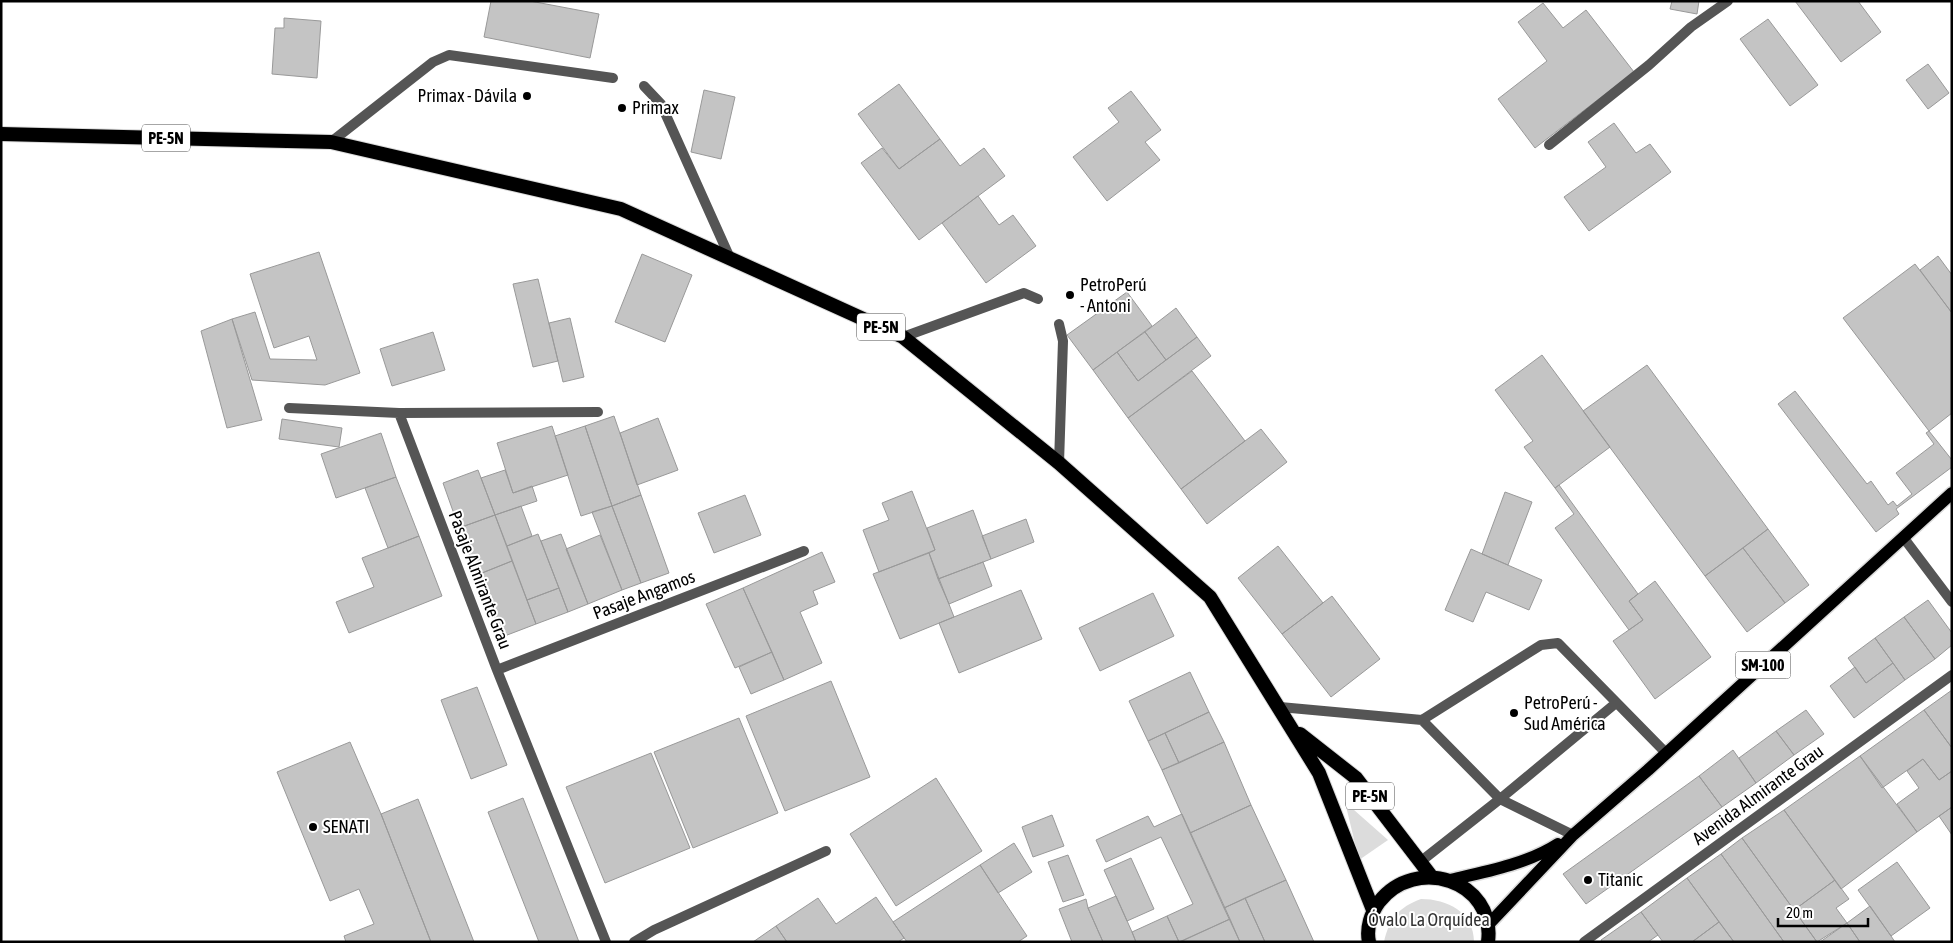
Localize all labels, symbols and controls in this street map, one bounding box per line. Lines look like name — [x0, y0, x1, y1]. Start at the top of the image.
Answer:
place label: Primax - Dávila — [418, 85, 517, 106]
marker: Primax - Dávila — [521, 90, 533, 102]
place label: Primax — [632, 97, 679, 118]
marker: Primax — [616, 102, 628, 114]
road number: PE-5N — [142, 125, 190, 152]
place label: PetroPerú - Antoni — [1080, 274, 1147, 316]
marker: PetroPerú - Antoni — [1064, 289, 1076, 301]
road number: PE-5N — [857, 314, 905, 341]
street label: Pasaje Almirante Grau — [444, 508, 516, 652]
street label: Pasaje Angamos — [590, 565, 698, 624]
road number: SM-100 — [1736, 652, 1790, 678]
place label: PetroPerú - Sud América — [1524, 692, 1606, 734]
marker: PetroPerú - Sud América — [1508, 707, 1520, 719]
street label: Avenida Almirante Grau — [1688, 740, 1827, 849]
road number: PE-5N — [1346, 782, 1394, 809]
place label: SENATI — [323, 816, 369, 837]
marker: SENATI — [307, 821, 319, 833]
place label: Titanic — [1598, 869, 1643, 890]
marker: Titanic — [1582, 874, 1594, 886]
scale bar — [1778, 896, 1868, 928]
text: 20 m — [1786, 904, 1813, 921]
park label: Óvalo La Orquídea — [1368, 909, 1490, 930]

